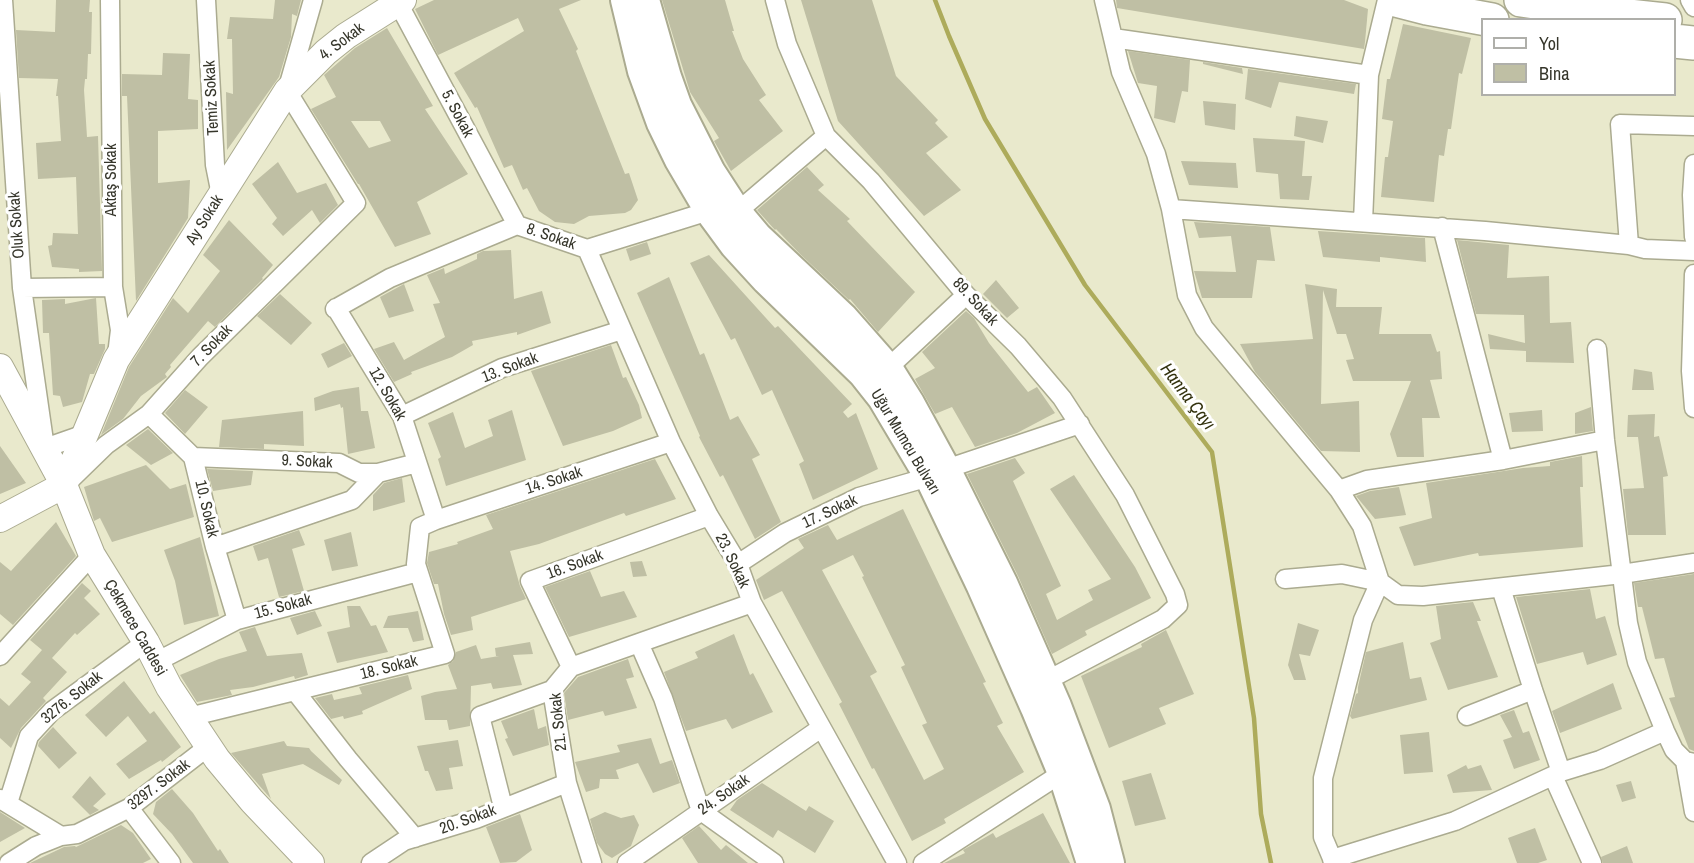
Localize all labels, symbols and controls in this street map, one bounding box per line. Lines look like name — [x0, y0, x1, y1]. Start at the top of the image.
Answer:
legend — [1481, 18, 1676, 96]
street label: 4. Sokak — [316, 19, 368, 65]
text: Yol — [1539, 31, 1559, 56]
street label: Temiz Sokak — [200, 60, 224, 136]
text: Bina — [1539, 61, 1569, 86]
street label: 5. Sokak — [437, 87, 477, 141]
street label: Aktaş Sokak — [102, 144, 122, 216]
street label: Oluk Sokak — [5, 191, 29, 259]
street label: Ay Sokak — [182, 192, 228, 248]
street label: 8. Sokak — [524, 220, 578, 254]
street label: 89. Sokak — [948, 274, 1002, 330]
street label: 7. Sokak — [187, 321, 237, 371]
street label: 13. Sokak — [479, 349, 541, 387]
water label: Hanna Çayı — [1155, 359, 1219, 435]
street label: 12. Sokak — [364, 364, 410, 424]
street label: Uğur Mumcu Bulvarı — [866, 386, 944, 498]
street label: 9. Sokak — [281, 451, 333, 473]
street label: 14. Sokak — [523, 463, 585, 499]
street label: 10. Sokak — [190, 478, 222, 540]
street label: 17. Sokak — [800, 491, 860, 533]
street label: 23. Sokak — [711, 531, 753, 591]
street label: 16. Sokak — [544, 546, 606, 584]
street label: Çekmece Caddesi — [100, 576, 170, 680]
street label: 15. Sokak — [252, 590, 314, 624]
street label: 18. Sokak — [358, 652, 420, 684]
street label: 3276. Sokak — [38, 668, 106, 728]
street label: 21. Sokak — [546, 692, 572, 752]
street label: 3297. Sokak — [124, 755, 194, 815]
street label: 24. Sokak — [695, 770, 753, 820]
street label: 20. Sokak — [437, 801, 499, 839]

